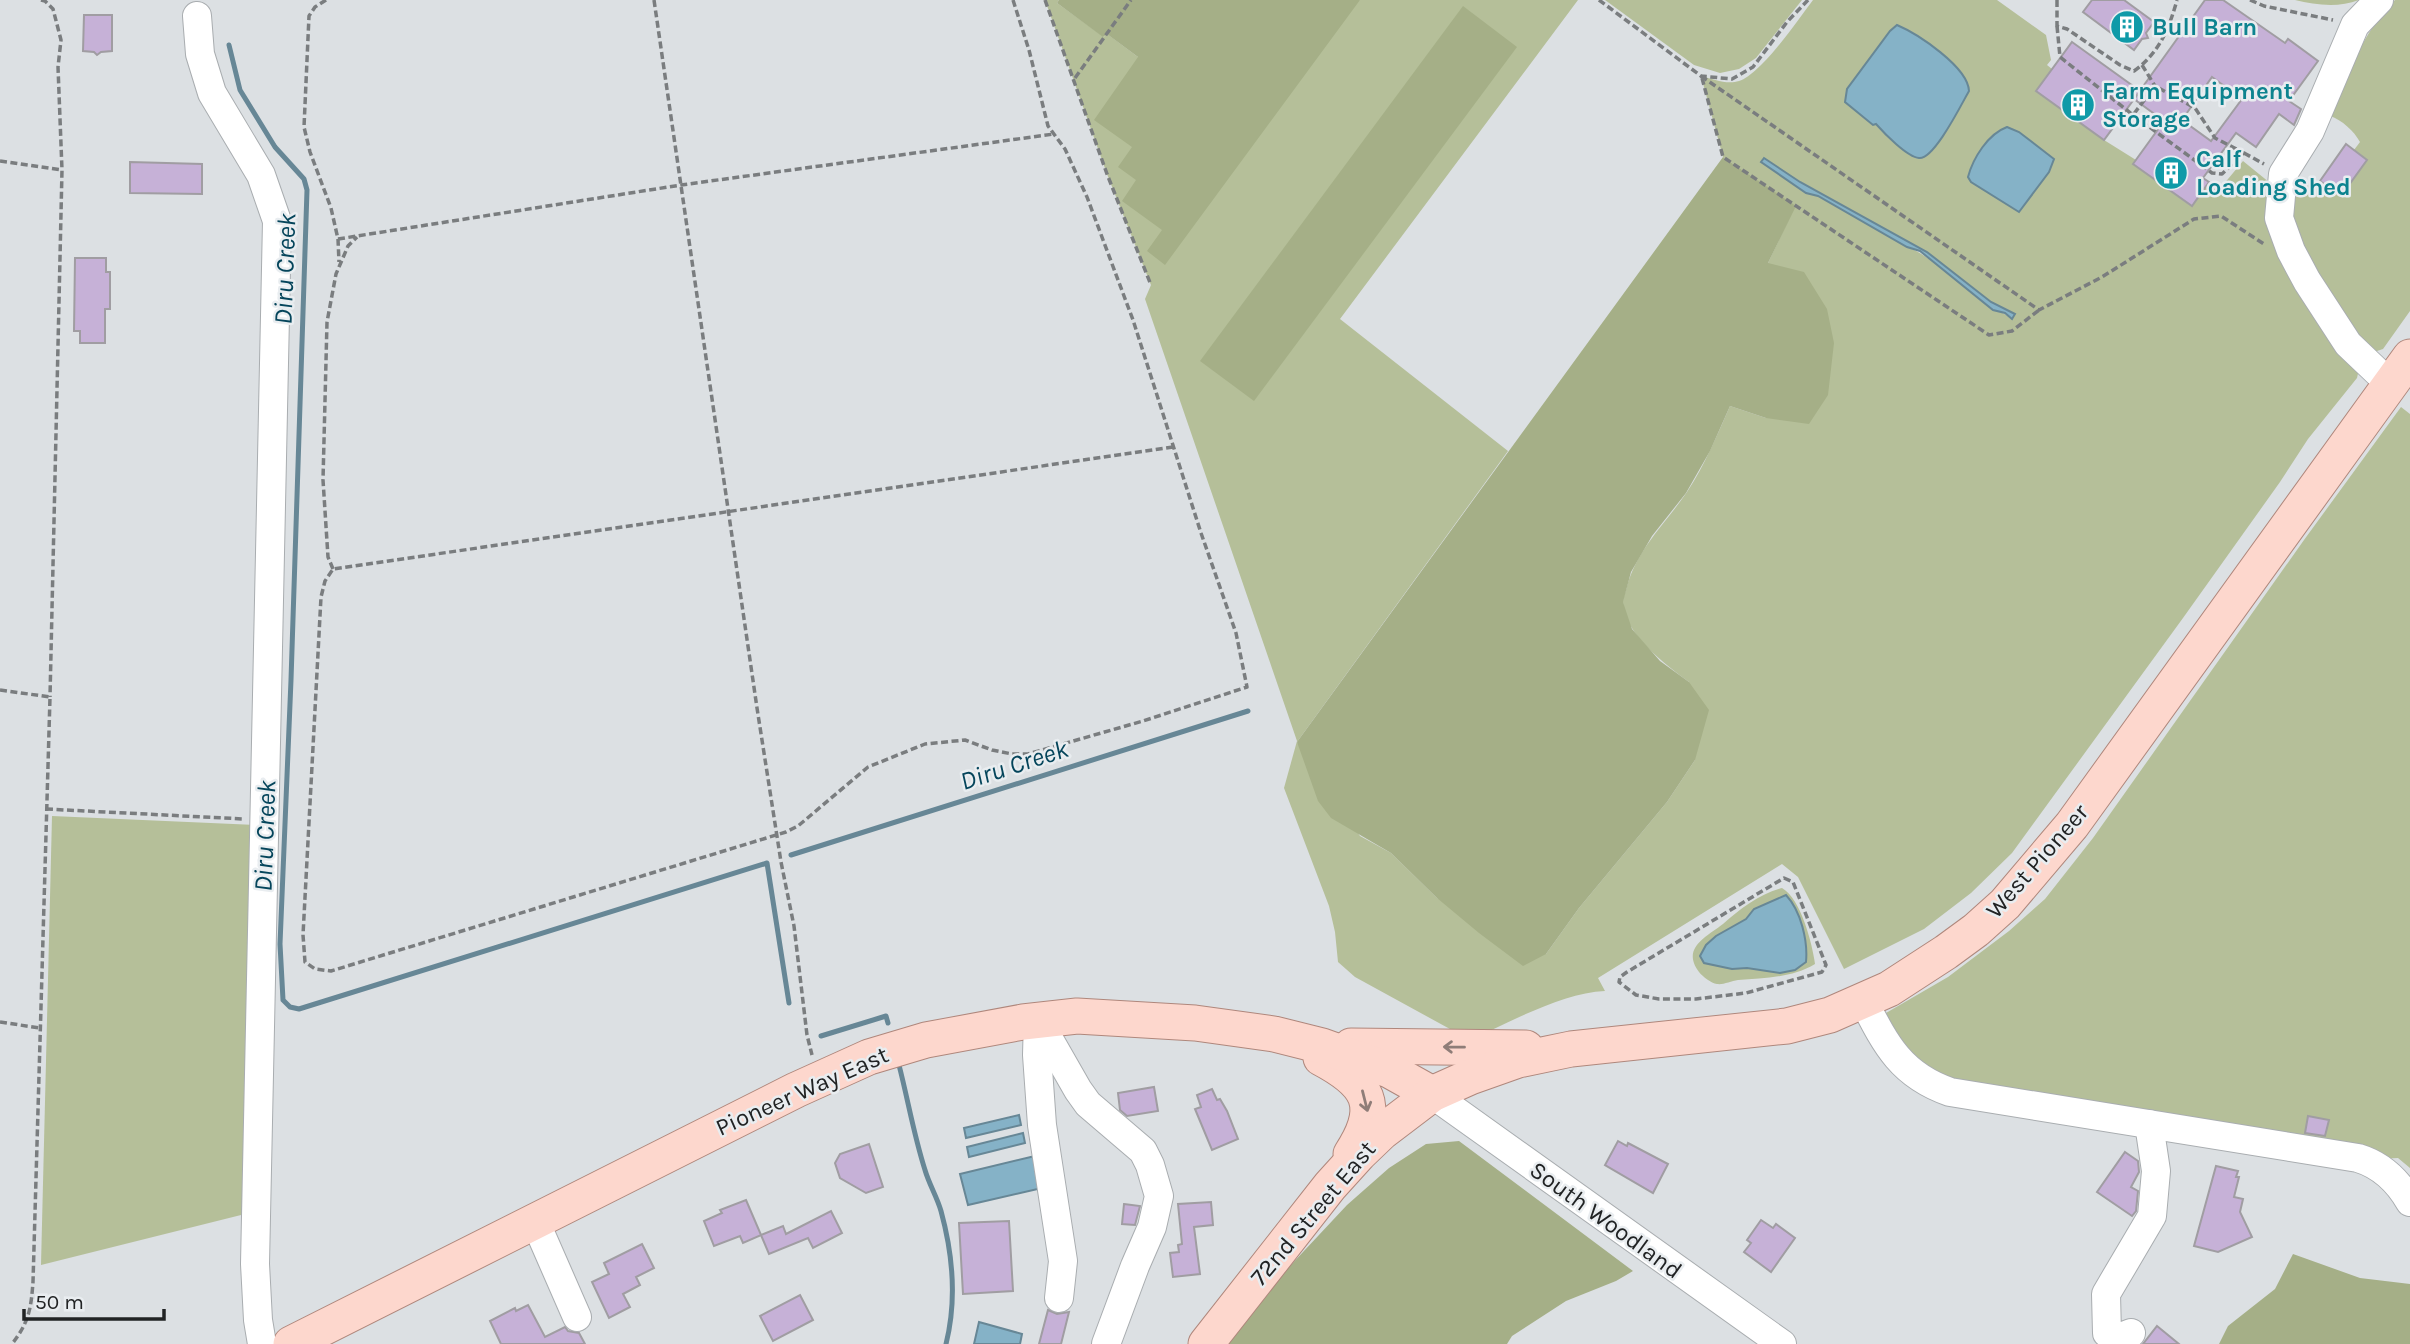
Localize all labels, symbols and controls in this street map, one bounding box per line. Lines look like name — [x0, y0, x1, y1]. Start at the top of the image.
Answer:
building icon: Bull Barn — [2108, 8, 2146, 46]
place label: Bull Barn — [2152, 13, 2257, 41]
place label: Farm Equipment Storage — [2102, 77, 2293, 133]
building icon: Farm Equipment Storage — [2059, 86, 2097, 124]
place label: Calf Loading Shed — [2196, 145, 2351, 201]
building icon: Calf Loading Shed — [2152, 154, 2190, 192]
water label: Diru Creek — [268, 212, 302, 325]
water label: Diru Creek — [956, 733, 1073, 797]
water label: Diru Creek — [248, 779, 282, 892]
street label: West Pioneer — [1980, 798, 2094, 924]
street label: Pioneer Way East — [711, 1040, 893, 1142]
one-way arrow — [1443, 1041, 1466, 1054]
one-way arrow — [1359, 1089, 1372, 1111]
street label: 72nd Street East — [1245, 1135, 1381, 1291]
street label: South Woodland — [1524, 1155, 1688, 1285]
scale bar — [24, 1278, 164, 1322]
text: 50 m — [35, 1290, 84, 1314]

